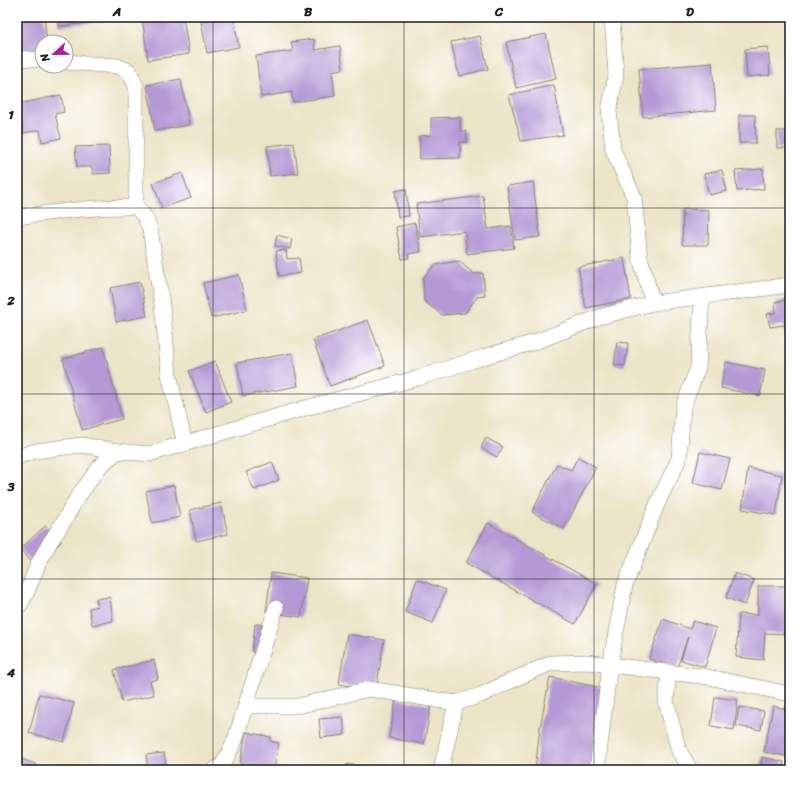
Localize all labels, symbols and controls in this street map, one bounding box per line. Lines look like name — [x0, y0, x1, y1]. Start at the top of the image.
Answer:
text: A — [112, 0, 121, 23]
text: B — [304, 0, 313, 23]
text: C — [494, 0, 504, 23]
text: D — [686, 0, 694, 23]
north arrow — [34, 34, 74, 74]
text: N — [35, 50, 56, 66]
text: 1 — [8, 103, 14, 126]
text: 2 — [6, 289, 15, 312]
text: 3 — [6, 475, 15, 498]
text: 4 — [6, 661, 16, 684]

